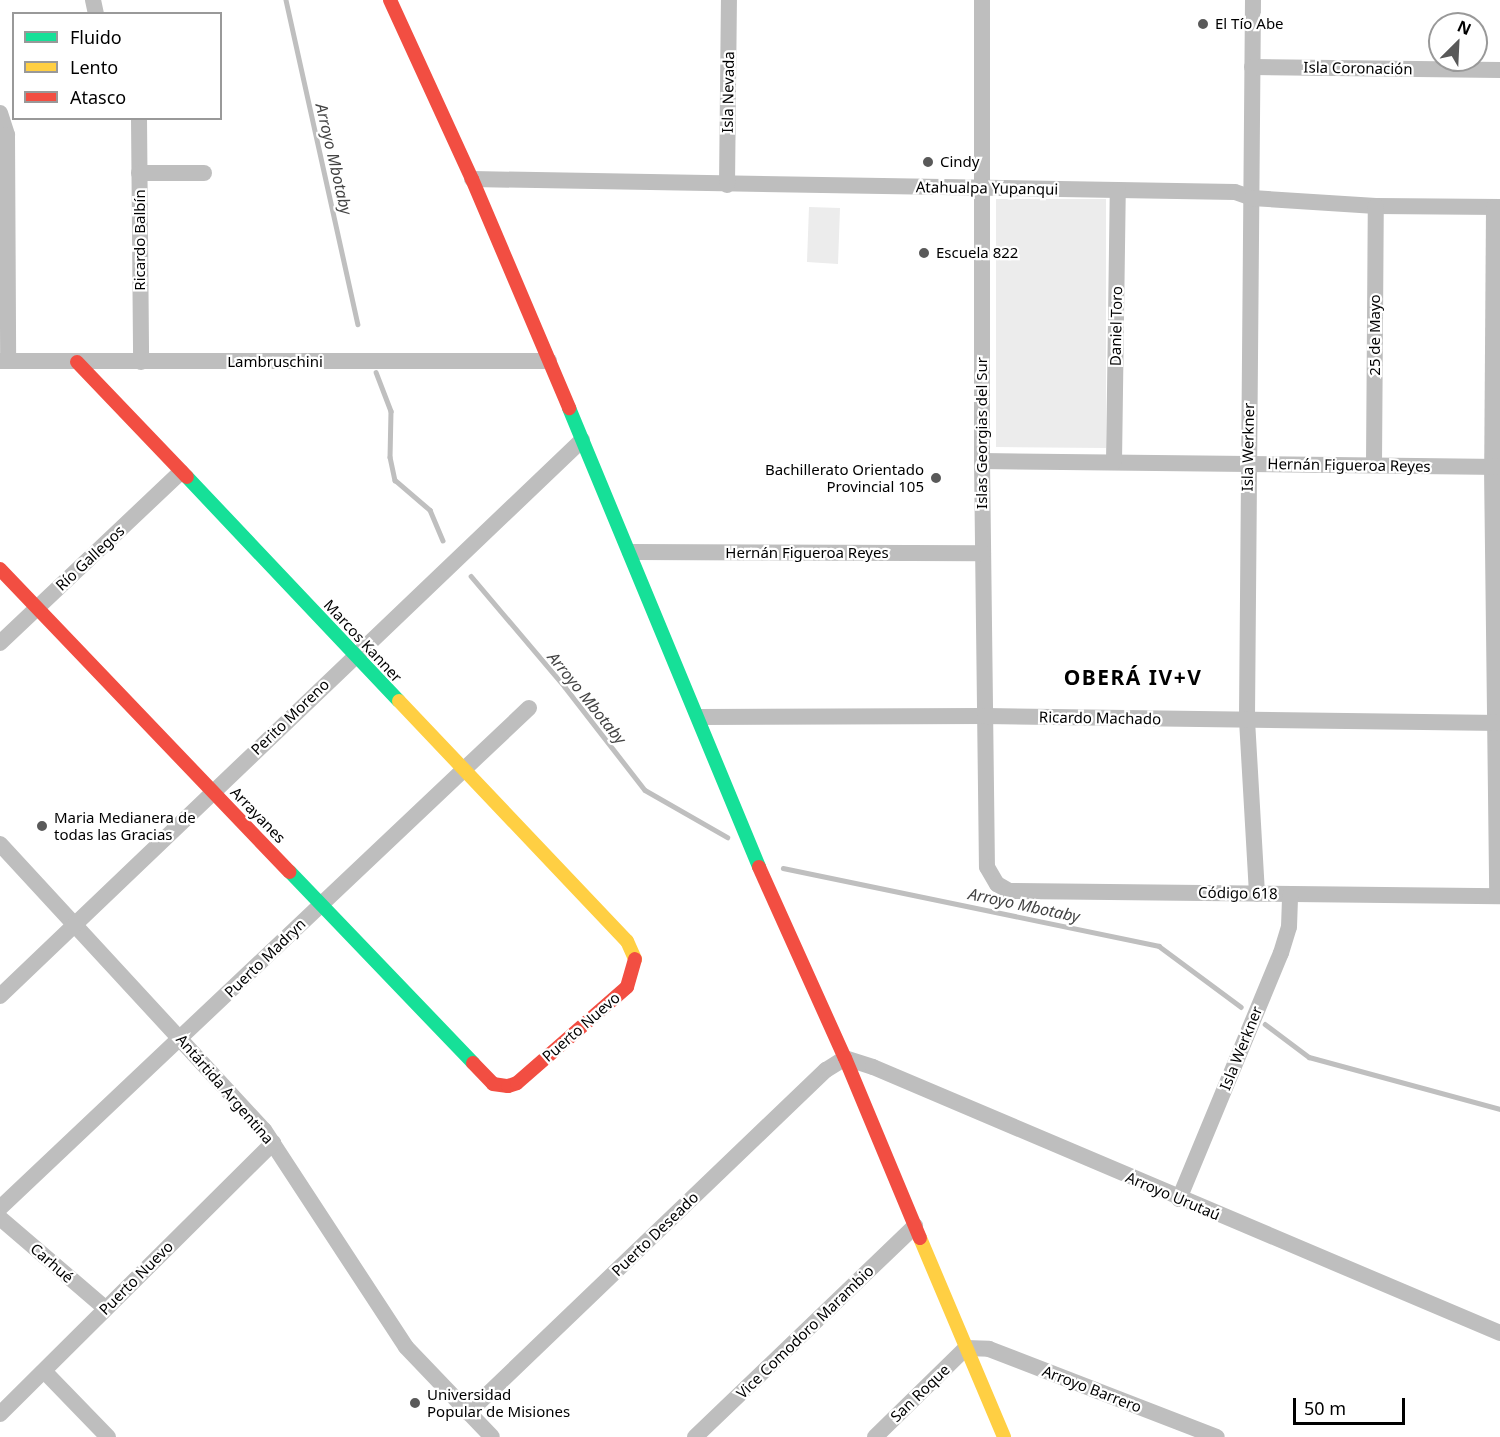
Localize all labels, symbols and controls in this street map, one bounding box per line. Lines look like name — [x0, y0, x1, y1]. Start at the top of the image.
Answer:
legend — [12, 12, 222, 120]
north arrow — [1428, 12, 1488, 72]
place label: El Tío Abe — [1215, 15, 1284, 33]
text: N — [1454, 15, 1475, 40]
marker: El Tío Abe — [1196, 17, 1210, 31]
text: Fluido — [70, 25, 122, 49]
street label: Isla Nevada — [718, 51, 738, 133]
text: Lento — [70, 55, 118, 79]
street label: Isla Coronación — [1303, 58, 1413, 78]
text: Atasco — [70, 85, 126, 109]
water label: Arroyo Mbotaby — [312, 102, 356, 216]
place label: Cindy — [940, 153, 979, 171]
marker: Cindy — [921, 155, 935, 169]
street label: Atahualpa Yupanqui — [916, 178, 1058, 198]
street label: Ricardo Balbín — [131, 189, 149, 291]
place label: Escuela 822 — [936, 244, 1018, 262]
marker: Escuela 822 — [917, 246, 931, 260]
street label: Daniel Toro — [1106, 286, 1126, 366]
street label: 25 de Mayo — [1366, 294, 1384, 376]
street label: Lambruschini — [227, 353, 323, 371]
street label: Islas Georgias del Sur — [973, 357, 991, 509]
street label: Isla Werkner — [1238, 403, 1258, 491]
street label: Hernán Figueroa Reyes — [1267, 455, 1431, 475]
place label: Bachillerato Orientado Provincial 105 — [765, 460, 924, 495]
marker: Bachillerato Orientado Provincial 105 — [929, 471, 943, 485]
street label: Río Gallegos — [52, 522, 128, 594]
street label: Hernán Figueroa Reyes — [725, 544, 889, 562]
street label: Marcos Kanner — [320, 596, 406, 686]
water label: Arroyo Mbotaby — [544, 648, 630, 748]
district label: OBERÁ IV+V — [1064, 664, 1202, 690]
street label: Perito Moreno — [247, 675, 333, 759]
street label: Ricardo Machado — [1039, 708, 1161, 728]
street label: Arrayanes — [227, 783, 289, 847]
place label: Maria Medianera de todas las Gracias — [54, 808, 196, 843]
marker: Maria Medianera de todas las Gracias — [35, 819, 49, 833]
street label: Código 618 — [1198, 883, 1278, 903]
water label: Arroyo Mbotaby — [967, 884, 1081, 926]
street label: Puerto Madryn — [221, 915, 309, 1001]
street label: Puerto Nuevo — [539, 988, 623, 1066]
street label: Isla Werkner — [1216, 1004, 1266, 1092]
street label: Antártida Argentina — [173, 1031, 277, 1147]
street label: Arroyo Urutaú — [1123, 1168, 1223, 1224]
street label: Puerto Deseado — [608, 1188, 702, 1280]
street label: Puerto Nuevo — [95, 1237, 177, 1319]
street label: Carhué — [27, 1239, 77, 1287]
street label: Vice Comodoro Marambio — [733, 1262, 877, 1402]
street label: San Roque — [887, 1360, 953, 1426]
street label: Arroyo Barrero — [1040, 1362, 1144, 1416]
place label: Universidad Popular de Misiones — [427, 1385, 570, 1420]
scale bar — [1296, 1386, 1408, 1424]
marker: Universidad Popular de Misiones — [408, 1396, 422, 1410]
text: 50 m — [1304, 1396, 1346, 1420]

